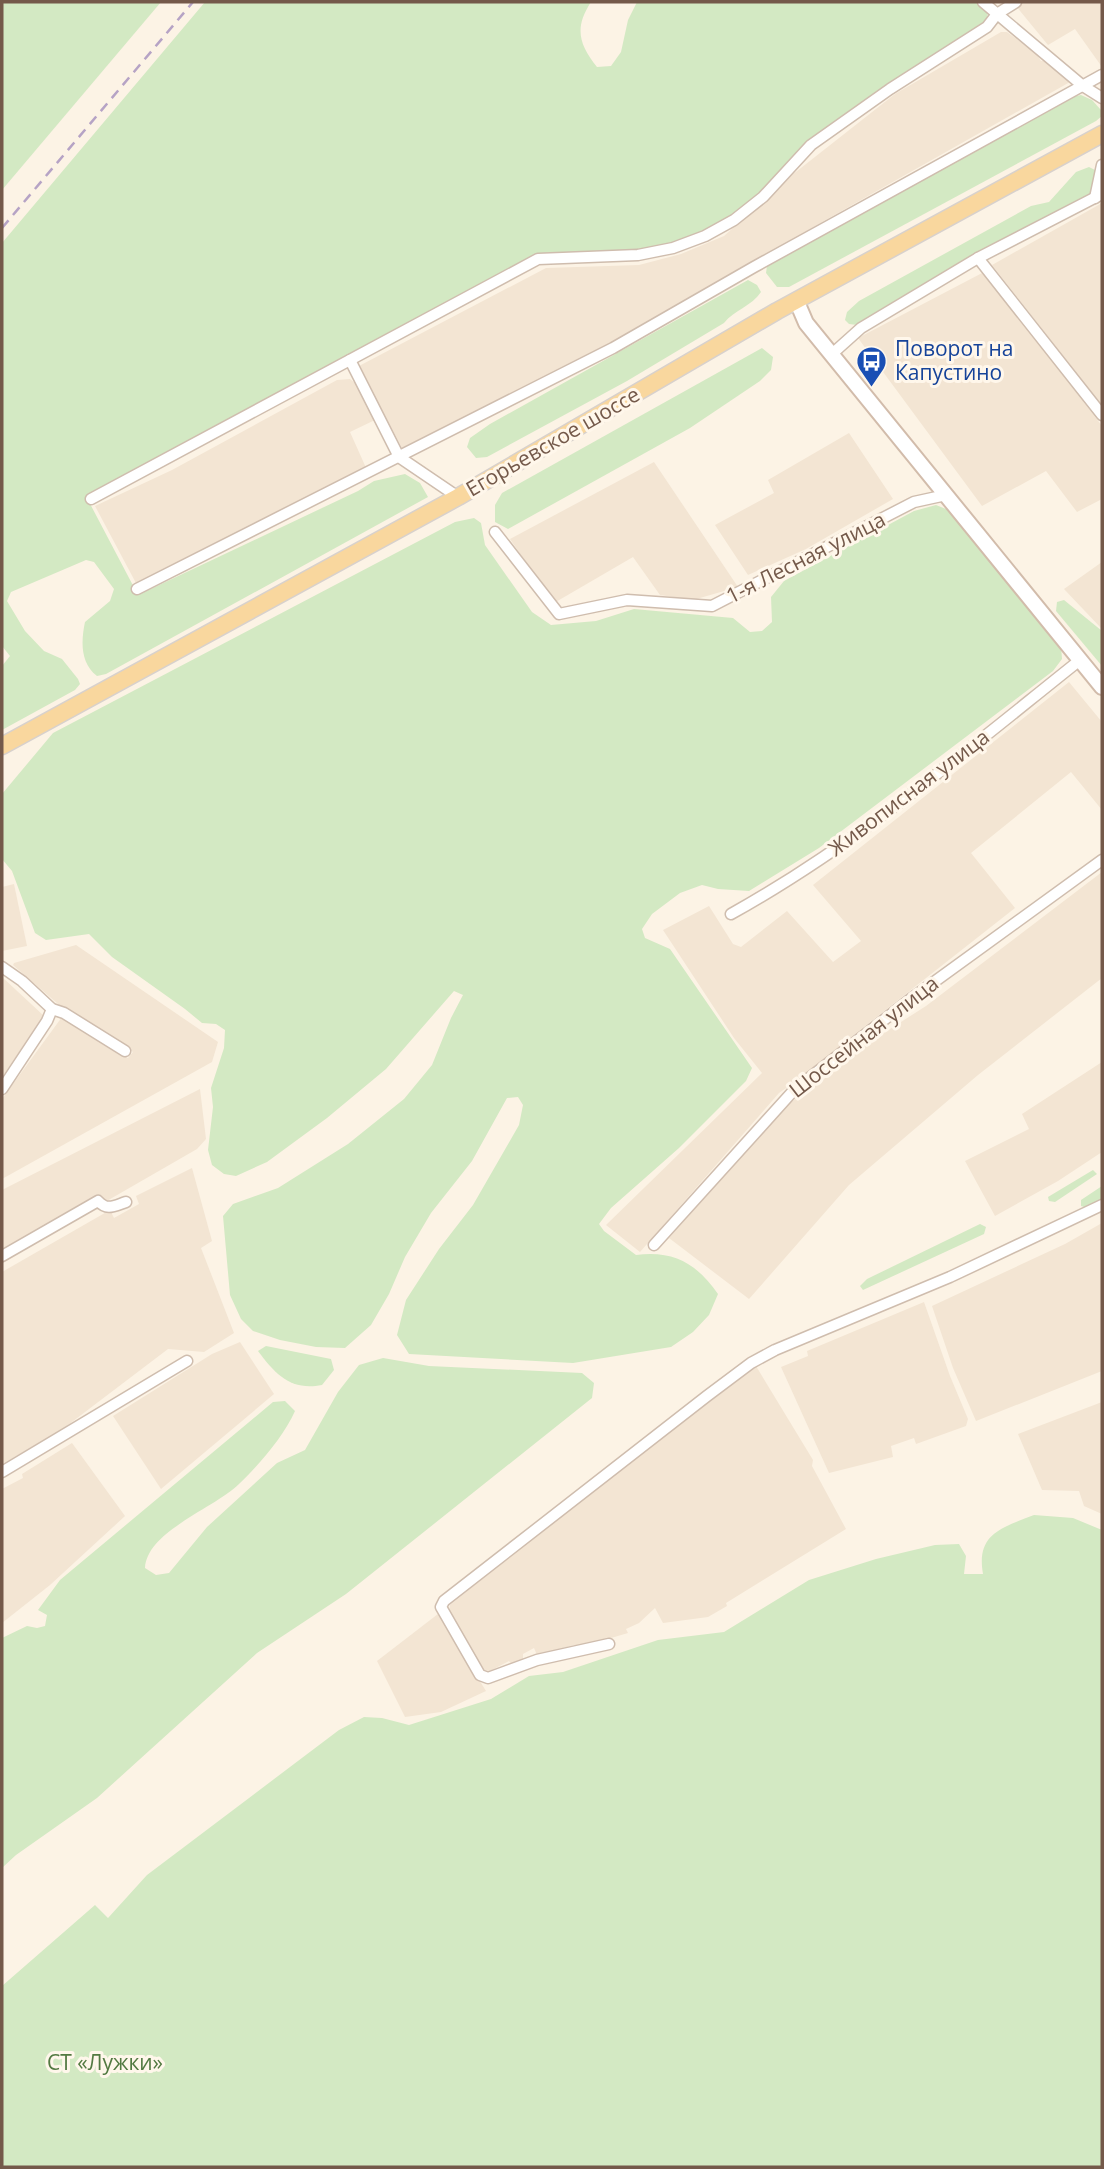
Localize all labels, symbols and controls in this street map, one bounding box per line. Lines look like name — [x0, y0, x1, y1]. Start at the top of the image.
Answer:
place label: Поворот на Капустино — [895, 334, 1013, 386]
bus stop icon: Поворот на Капустино — [855, 344, 889, 388]
street label: Егорьевское шоссе — [460, 380, 645, 502]
street label: 1-я Лесная улица — [721, 505, 890, 609]
street label: Живописная улица — [822, 722, 995, 862]
street label: Шоссейная улица — [783, 969, 944, 1103]
park label: СТ «Лужки» — [47, 2048, 163, 2076]

